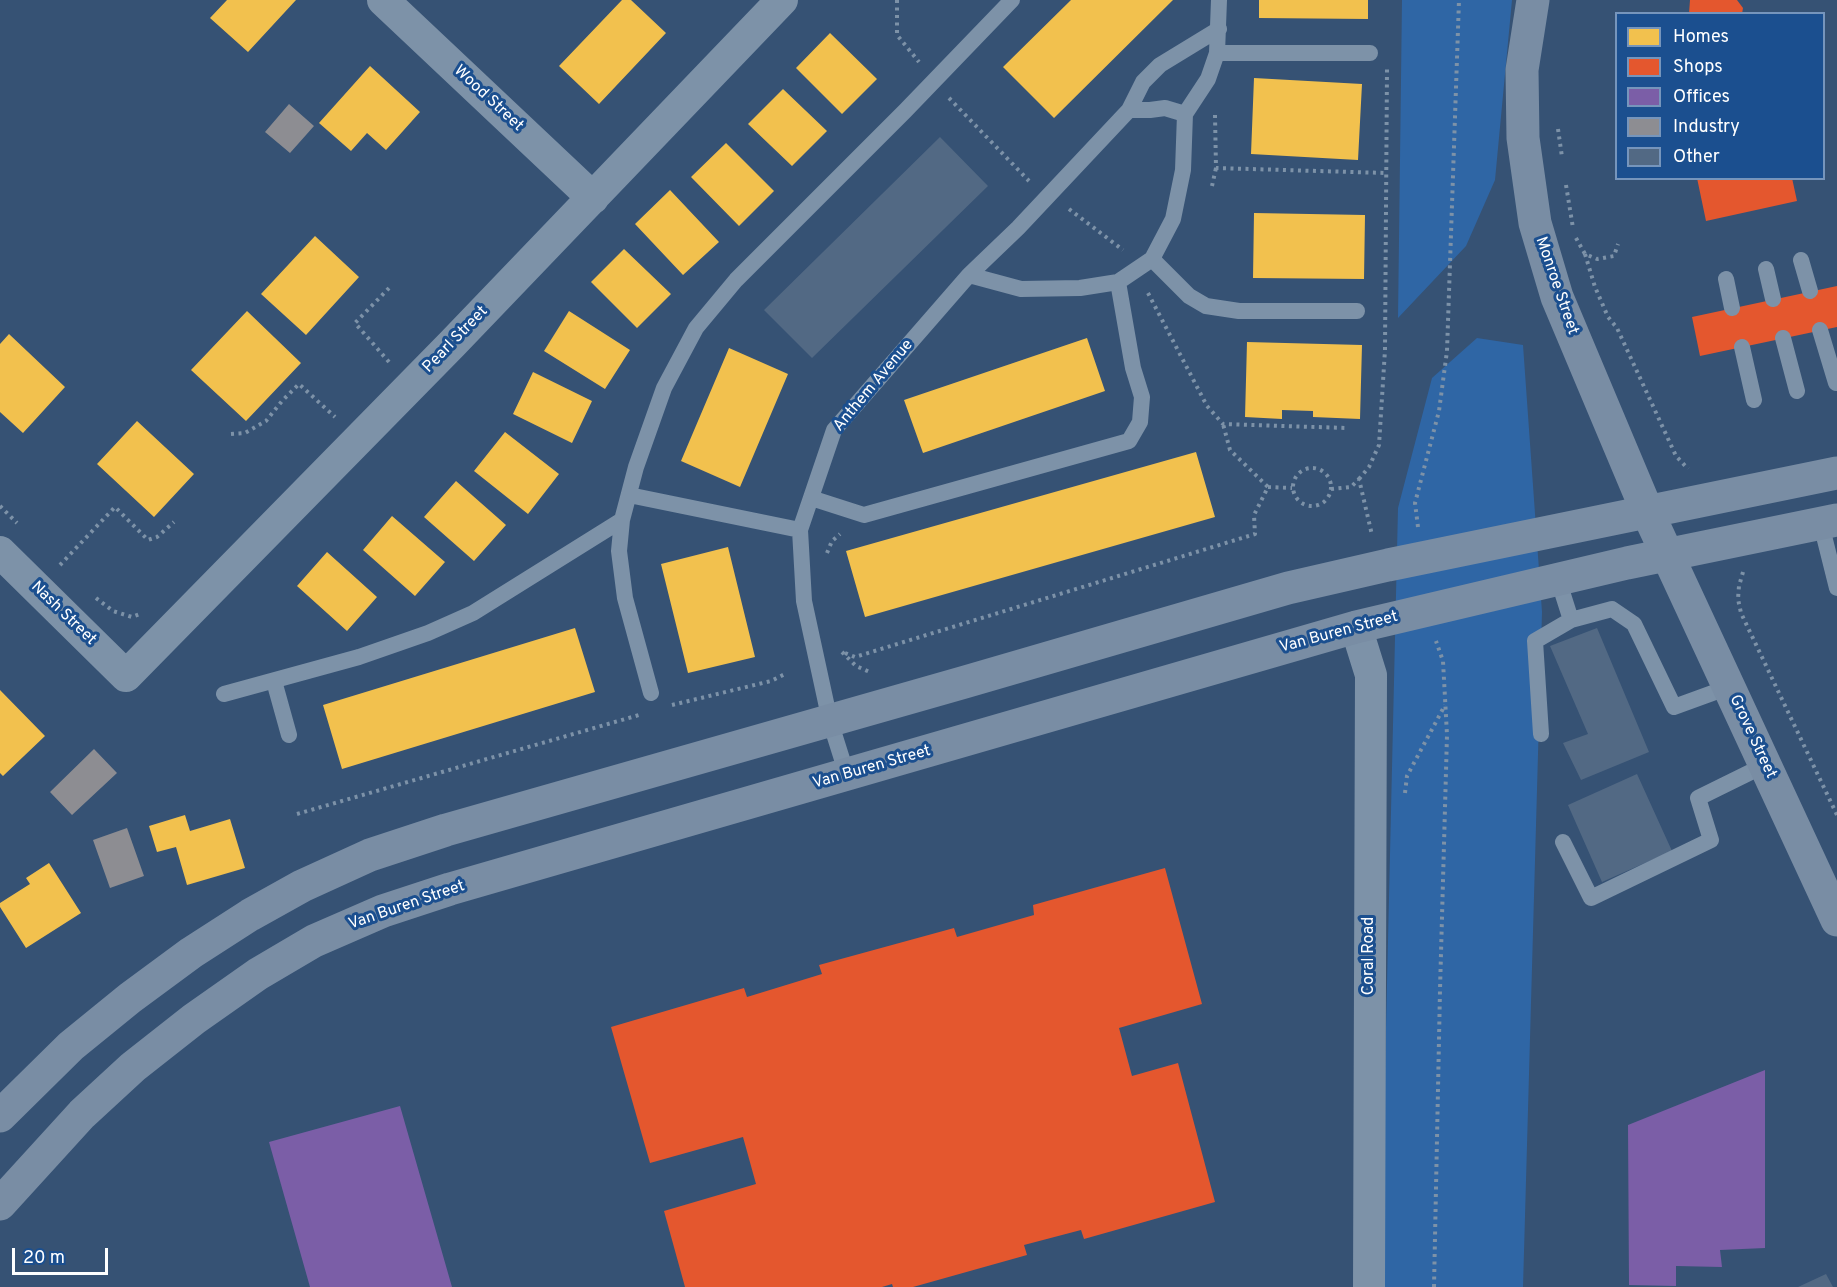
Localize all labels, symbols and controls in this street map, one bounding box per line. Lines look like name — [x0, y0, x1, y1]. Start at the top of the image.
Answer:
legend — [1615, 12, 1825, 180]
text: Homes — [1673, 26, 1729, 49]
text: Shops — [1673, 56, 1723, 79]
street label: Wood Street — [449, 62, 527, 136]
text: Offices — [1673, 86, 1730, 109]
text: Industry — [1673, 116, 1740, 139]
text: Other — [1673, 146, 1720, 169]
street label: Monroe Street — [1530, 234, 1582, 338]
street label: Pearl Street — [419, 303, 493, 377]
street label: Anthem Avenue — [830, 336, 918, 436]
street label: Nash Street — [26, 578, 100, 650]
street label: Van Buren Street — [1278, 608, 1400, 658]
street label: Grove Street — [1724, 692, 1780, 782]
street label: Van Buren Street — [811, 742, 933, 794]
street label: Van Buren Street — [346, 877, 468, 935]
street label: Coral Road — [1360, 917, 1380, 995]
scale bar — [15, 1236, 111, 1274]
text: 20 m — [23, 1247, 65, 1270]

